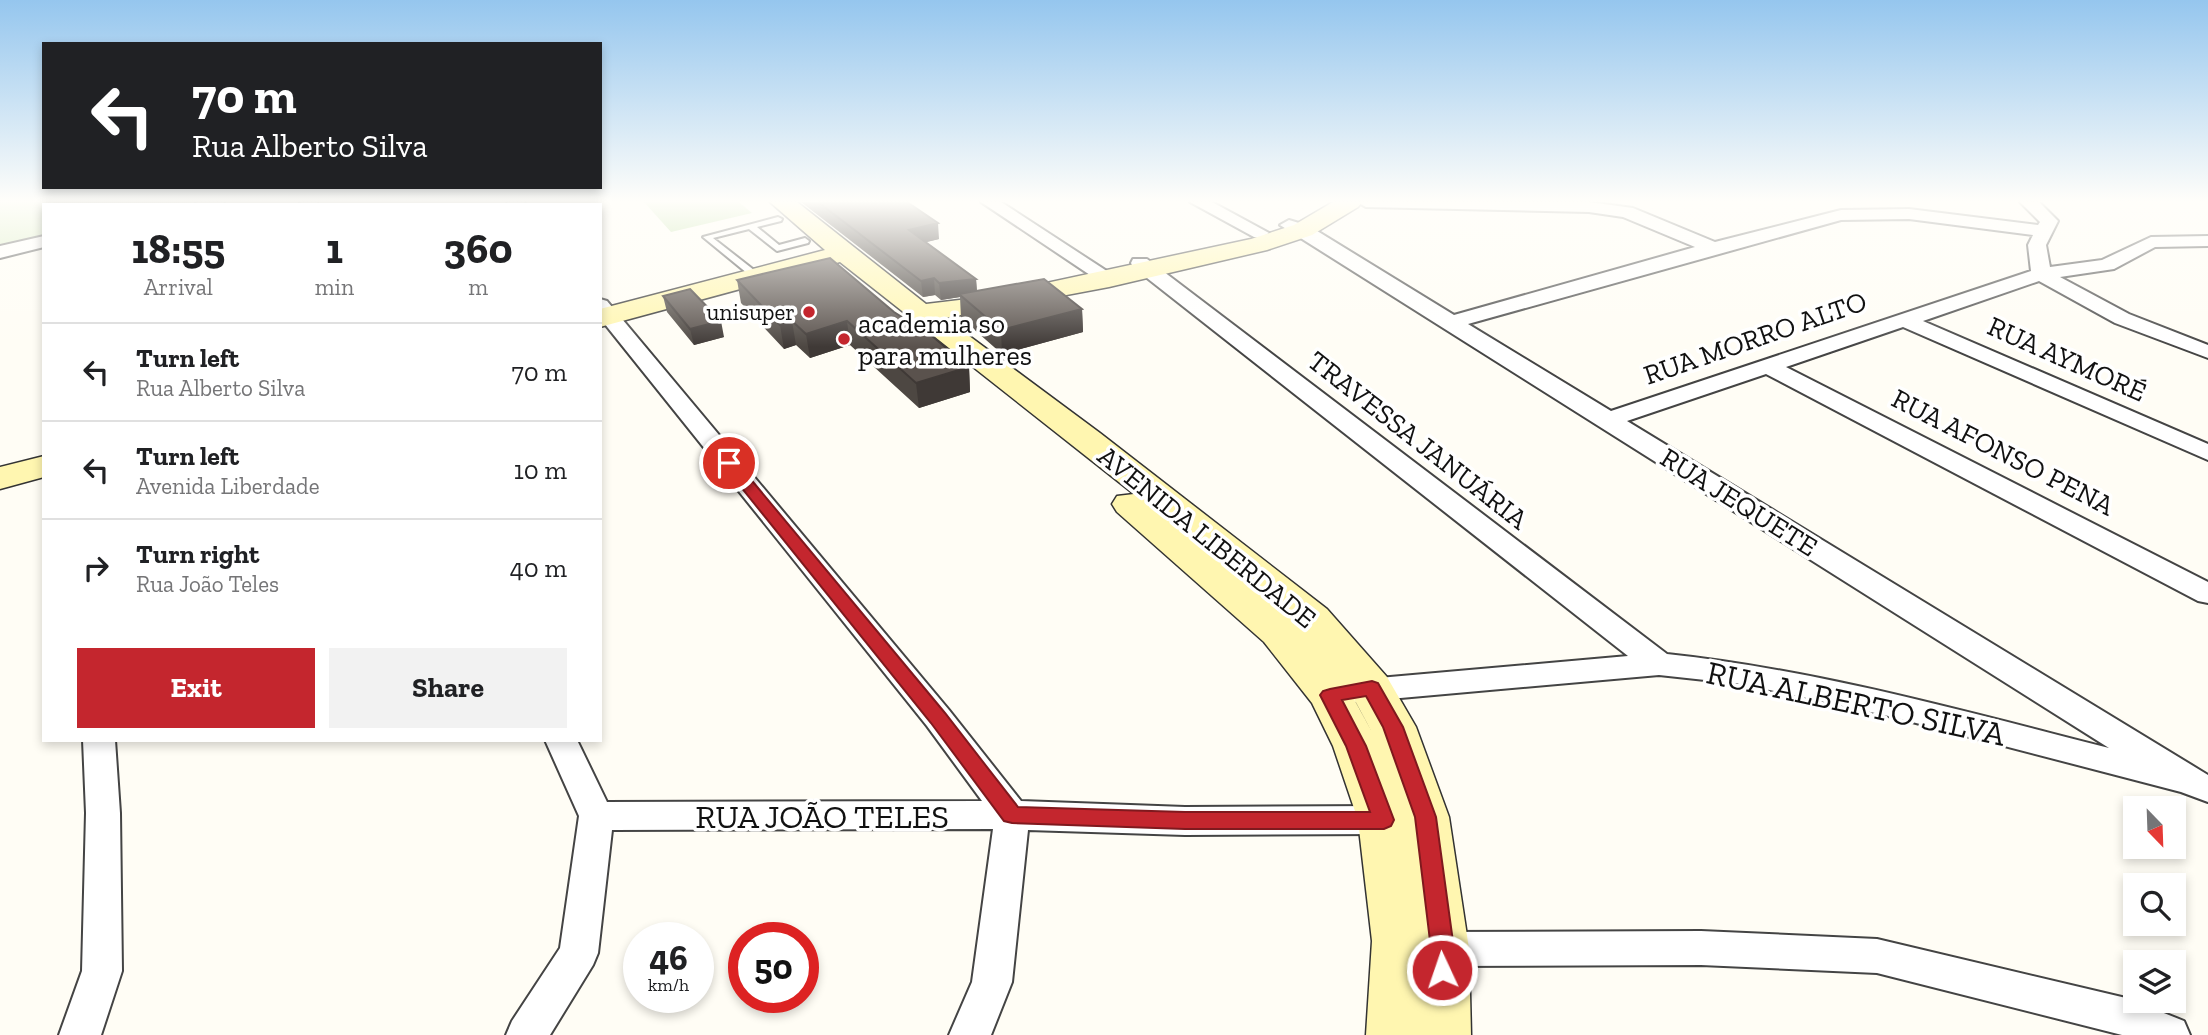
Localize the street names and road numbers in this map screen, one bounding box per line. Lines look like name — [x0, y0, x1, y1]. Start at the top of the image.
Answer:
street label: RUA MORRO ALTO — [1639, 284, 1871, 392]
street label: RUA AYMORÉ — [1983, 309, 2151, 409]
street label: TRAVESSA JANUÁRIA — [1301, 344, 1535, 537]
street label: RUA AFONSO PENA — [1886, 382, 2121, 523]
street label: AVENIDA LIBERDADE — [1091, 439, 1323, 635]
street label: RUA JEQUETE — [1654, 441, 1824, 563]
street label: RUA ALBERTO SILVA — [1703, 652, 2009, 754]
street label: RUA JOÃO TELES — [695, 797, 949, 836]

